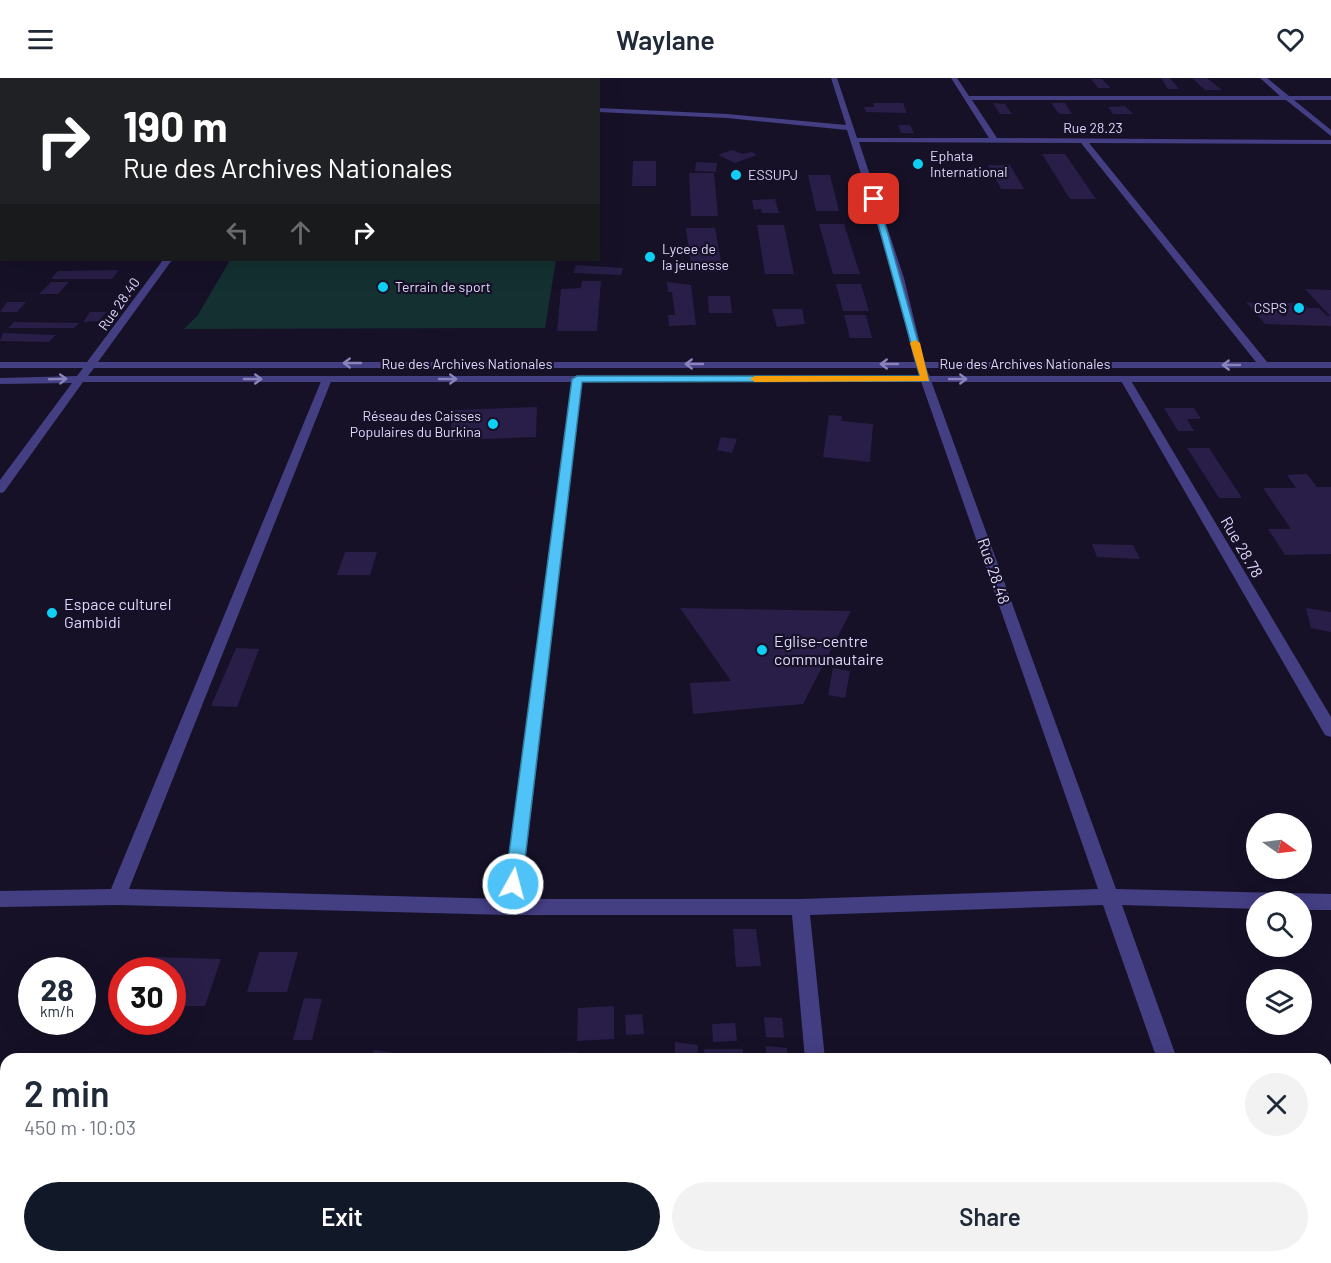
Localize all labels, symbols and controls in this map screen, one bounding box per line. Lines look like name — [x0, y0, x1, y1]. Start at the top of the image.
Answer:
icon: menu — [24, 23, 57, 56]
text: Waylane — [616, 23, 715, 55]
icon: heart — [1274, 23, 1307, 56]
text: 190 m — [123, 100, 228, 150]
icon: right — [24, 102, 102, 180]
street label: Rue 28.23 — [1063, 119, 1123, 136]
place label: Ephata International — [930, 147, 1007, 180]
text: Rue des Archives Nationales — [123, 151, 453, 183]
marker: Ephata International — [911, 157, 925, 171]
place label: ESSUPJ — [748, 166, 798, 183]
marker: ESSUPJ — [729, 168, 743, 182]
pin — [848, 173, 899, 224]
icon: arrive — [857, 182, 890, 215]
icon: left — [221, 216, 254, 249]
icon: ahead — [284, 216, 317, 249]
icon: right — [347, 216, 380, 249]
place label: Lycee de la jeunesse — [662, 240, 729, 273]
marker: Lycee de la jeunesse — [643, 250, 657, 264]
street label: Rue 28.40 — [94, 274, 143, 333]
place label: Terrain de sport — [395, 278, 491, 295]
marker: Terrain de sport — [376, 280, 390, 294]
place label: CSPS — [1254, 299, 1287, 316]
marker: CSPS — [1292, 301, 1306, 315]
street label: Rue des Archives Nationales — [382, 355, 553, 372]
street label: Rue des Archives Nationales — [940, 355, 1111, 372]
one-way arrow — [342, 357, 362, 369]
one-way arrow — [684, 358, 704, 370]
one-way arrow — [879, 358, 899, 370]
one-way arrow — [1221, 359, 1241, 371]
one-way arrow — [48, 373, 68, 385]
one-way arrow — [243, 373, 263, 385]
one-way arrow — [438, 373, 458, 385]
one-way arrow — [948, 373, 968, 385]
place label: Réseau des Caisses Populaires du Burkina — [350, 407, 481, 440]
marker: Réseau des Caisses Populaires du Burkina — [486, 417, 500, 431]
street label: Rue 28.78 — [1217, 513, 1268, 581]
street label: Rue 28.48 — [974, 535, 1015, 606]
place label: Espace culturel Gambidi — [64, 594, 171, 631]
marker: Espace culturel Gambidi — [45, 606, 59, 620]
place label: Eglise-centre communautaire — [774, 631, 884, 668]
marker: Eglise-centre communautaire — [755, 643, 769, 657]
north arrow — [1246, 813, 1312, 879]
map controls — [1246, 813, 1312, 1035]
position arrow — [481, 852, 545, 916]
button: search — [1246, 891, 1312, 957]
speed limit sign: 30 — [108, 957, 186, 1035]
button: layers — [1246, 969, 1312, 1035]
text: 28 — [40, 971, 74, 1007]
text: km/h — [40, 1002, 74, 1020]
text: 2 min — [24, 1071, 110, 1114]
button: close — [1245, 1073, 1308, 1136]
text: 450 m · 10:03 — [24, 1115, 136, 1139]
button: Exit — [24, 1182, 660, 1251]
button: Share — [672, 1182, 1308, 1251]

